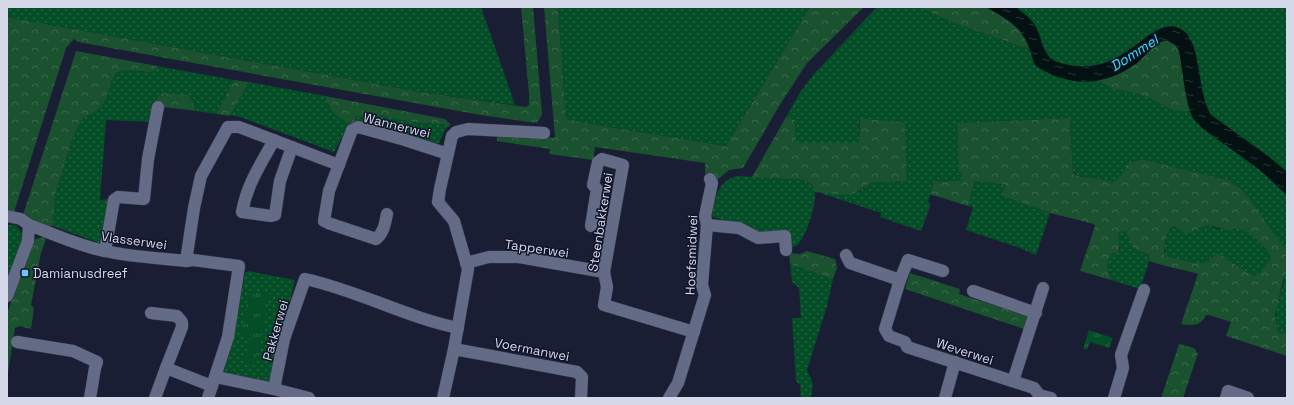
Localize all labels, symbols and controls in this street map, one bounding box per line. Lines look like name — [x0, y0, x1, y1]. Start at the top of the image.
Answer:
water label: Dommel — [1107, 30, 1163, 75]
street label: Wannerwei — [362, 109, 432, 142]
street label: Steenbakkerwei — [584, 171, 617, 273]
street label: Hoefsmidwei — [682, 215, 701, 295]
street label: Vlasserwei — [100, 227, 168, 254]
street label: Tapperwei — [504, 236, 570, 261]
place label: Damianusdreef — [33, 265, 128, 282]
marker: Damianusdreef — [20, 268, 30, 278]
street label: Pakkerwei — [259, 298, 292, 363]
street label: Voermanwei — [493, 334, 571, 365]
street label: Weverwei — [934, 334, 996, 369]

